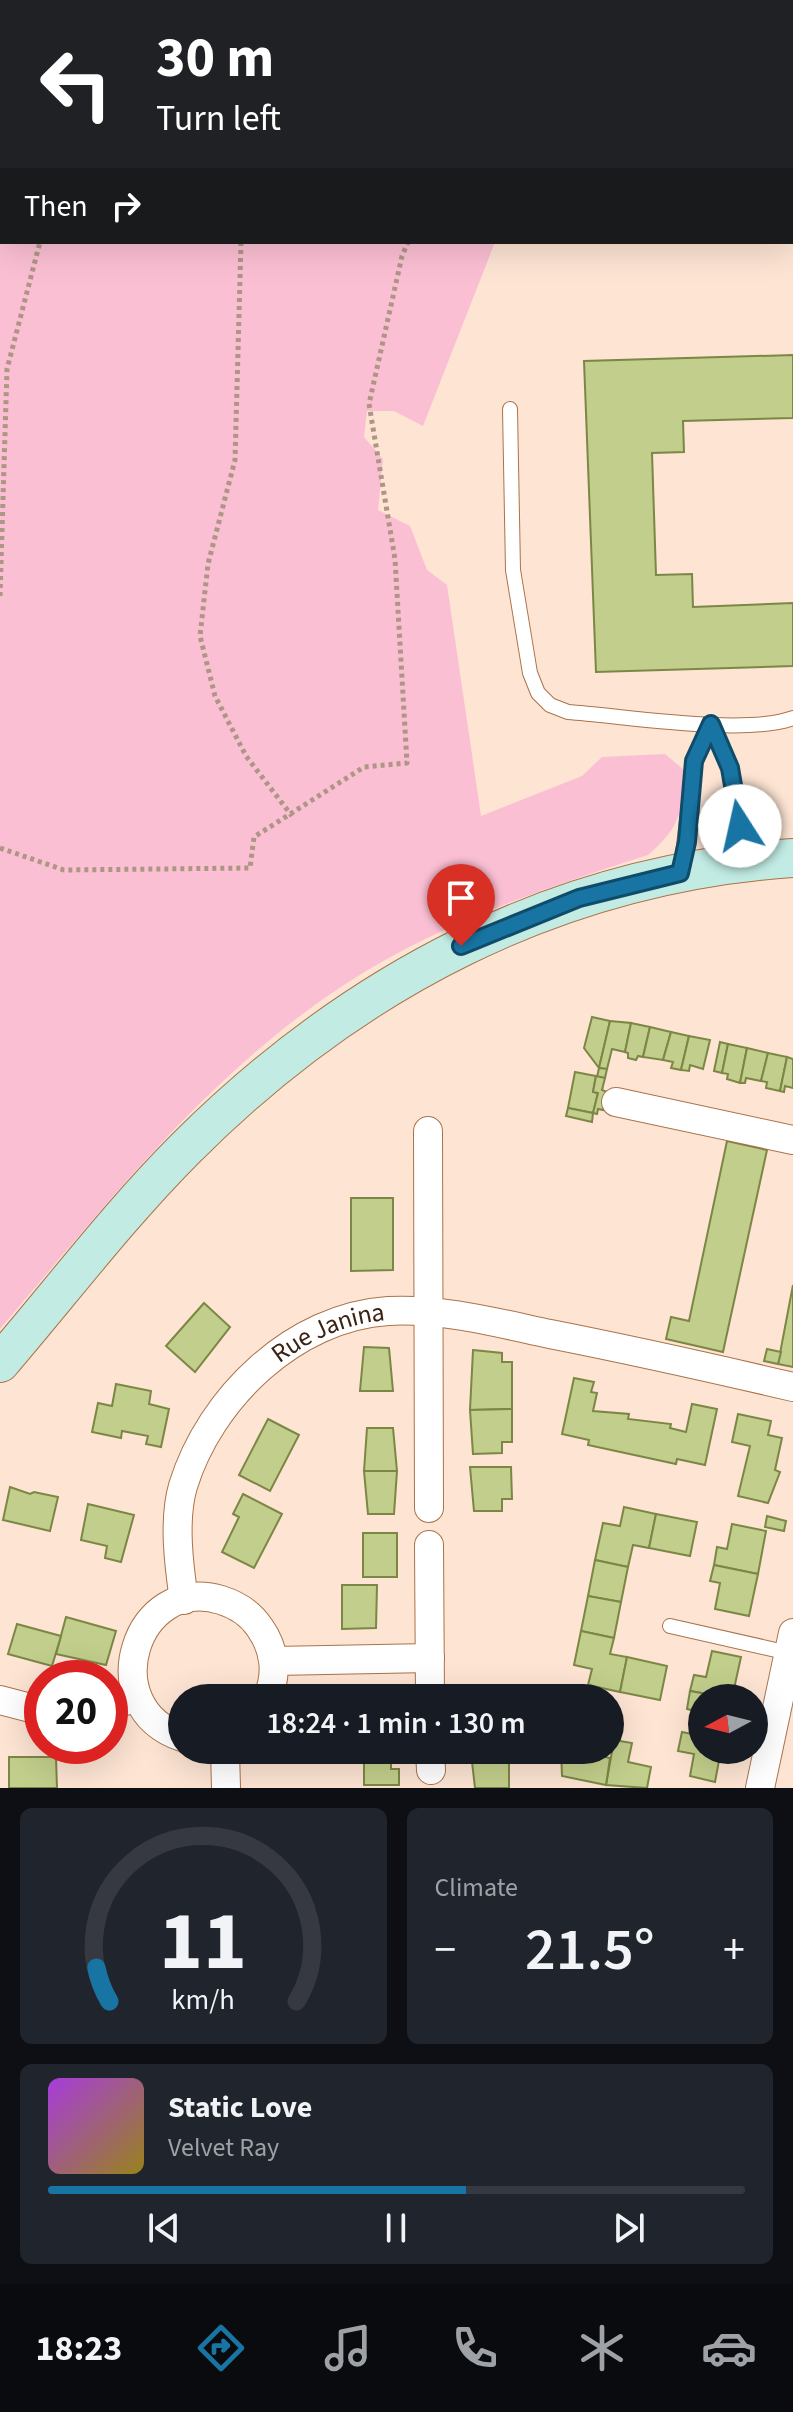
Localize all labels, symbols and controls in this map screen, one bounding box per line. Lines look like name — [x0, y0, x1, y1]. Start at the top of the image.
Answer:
text: 30 m — [156, 19, 274, 98]
icon: left — [24, 32, 128, 136]
text: Turn left — [156, 93, 281, 144]
icon: right — [104, 184, 148, 228]
text: Then — [24, 185, 88, 228]
position arrow — [698, 784, 782, 868]
pin — [427, 864, 495, 946]
icon: arrive — [439, 876, 483, 920]
street label: Rue Janina — [263, 1293, 387, 1371]
speed limit sign: 20 — [24, 1660, 128, 1764]
north arrow — [688, 1684, 768, 1764]
map controls — [688, 1684, 768, 1764]
text: 18:24 · 1 min · 130 m — [266, 1702, 526, 1745]
text: Climate — [435, 1869, 518, 1906]
text: 11 — [159, 1883, 247, 2001]
text: 21.5° — [525, 1908, 655, 1993]
text: − — [435, 1919, 456, 1982]
text: + — [723, 1919, 745, 1982]
text: km/h — [172, 1980, 235, 2020]
text: Static Love — [168, 2086, 312, 2129]
text: Velvet Ray — [168, 2129, 279, 2166]
icon: previous — [142, 2206, 186, 2250]
icon: pause — [374, 2206, 418, 2250]
icon: next — [607, 2206, 651, 2250]
icon: directions — [193, 2320, 249, 2376]
icon: music — [320, 2320, 376, 2376]
icon: phone — [447, 2320, 503, 2376]
icon: climate — [574, 2320, 630, 2376]
icon: car — [701, 2320, 757, 2376]
text: 18:23 — [36, 2323, 122, 2374]

